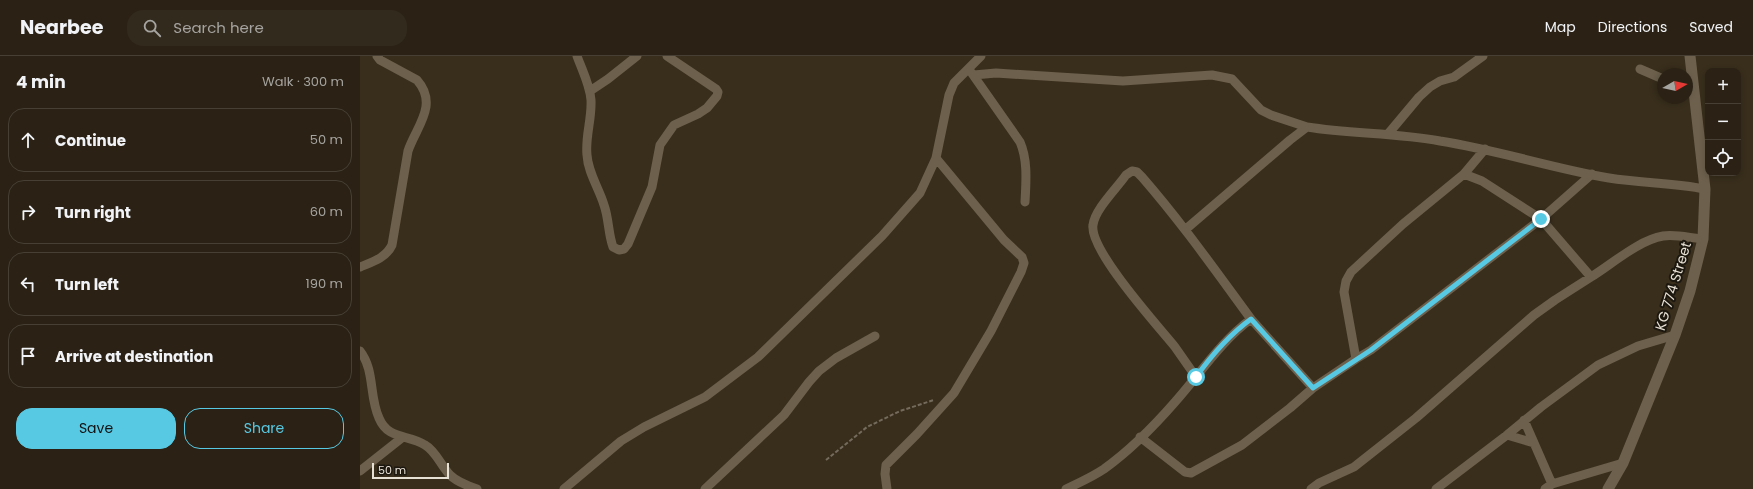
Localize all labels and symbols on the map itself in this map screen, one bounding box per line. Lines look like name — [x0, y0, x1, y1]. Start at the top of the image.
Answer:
north arrow — [1657, 68, 1693, 104]
route end — [1532, 210, 1550, 228]
street label: KG 774 Street — [1650, 239, 1696, 333]
route start — [1187, 368, 1205, 386]
scale bar — [372, 461, 449, 480]

